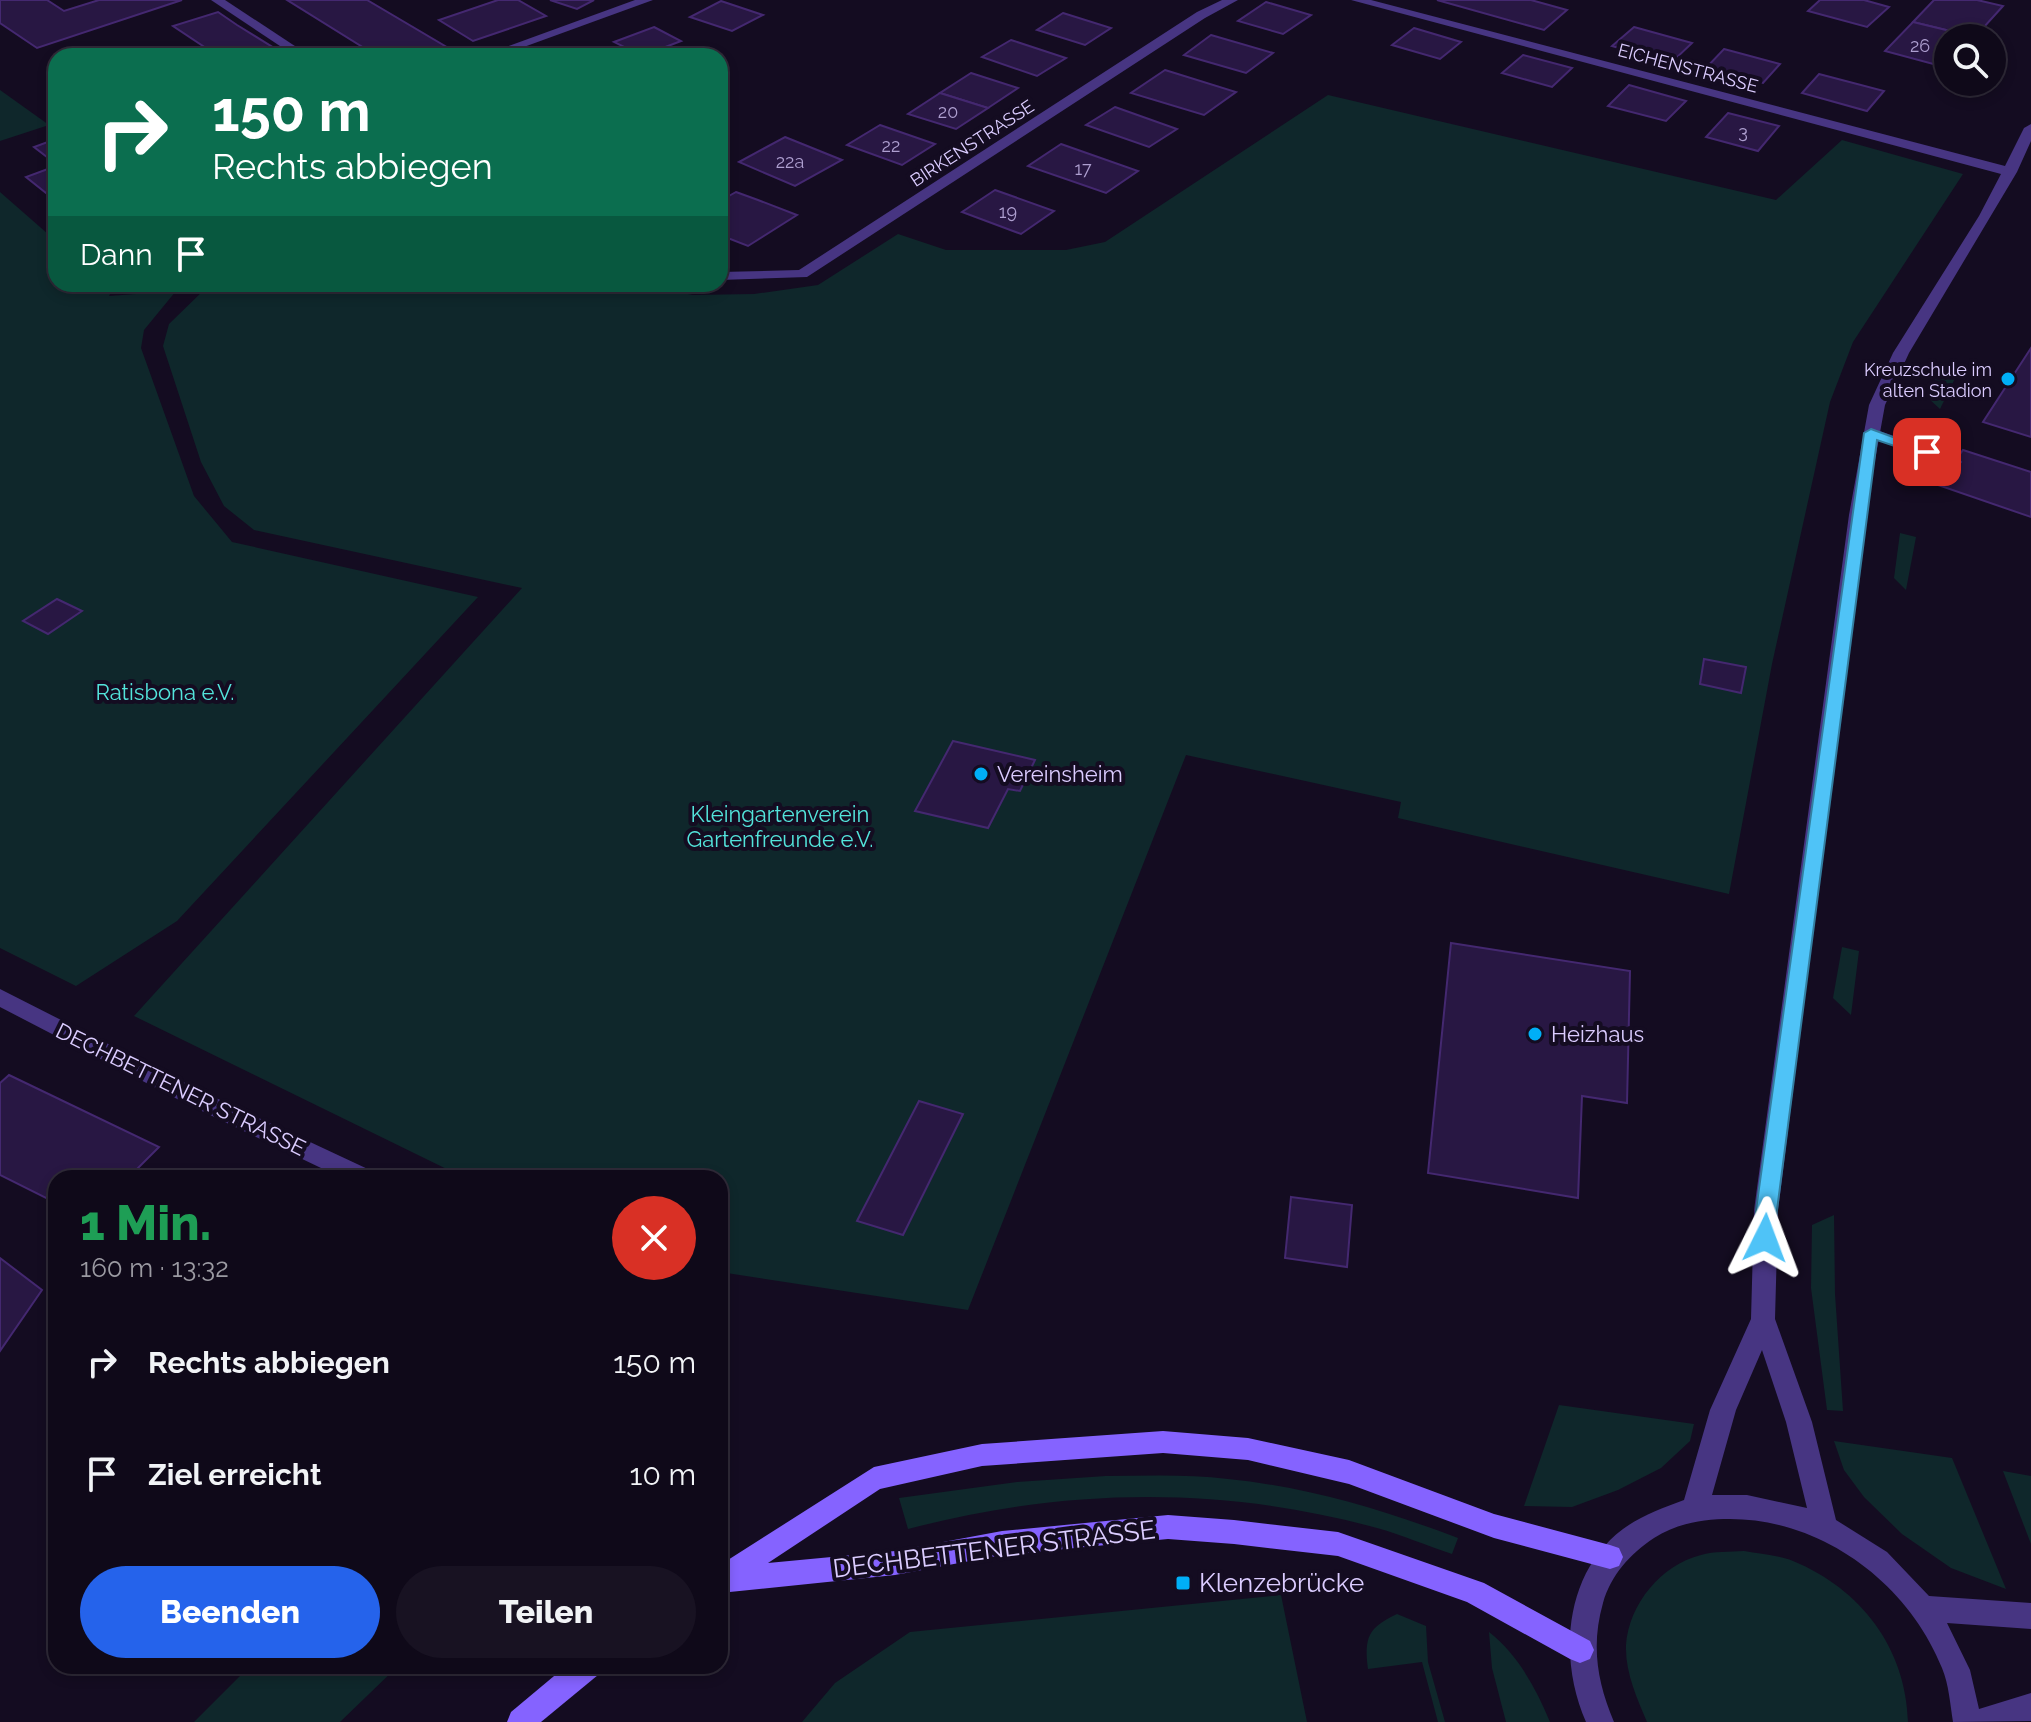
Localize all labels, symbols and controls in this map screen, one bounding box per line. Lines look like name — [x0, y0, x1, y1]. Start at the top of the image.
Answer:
map controls — [1934, 24, 2006, 96]
button: search — [1934, 24, 2006, 96]
house number: 26 — [1910, 35, 1930, 56]
street label: EICHENSTRASSE — [1616, 39, 1760, 97]
text: 150 m — [212, 78, 371, 144]
icon: right — [80, 80, 184, 184]
street label: BIRKENSTRASSE — [906, 95, 1038, 191]
house number: 20 — [938, 101, 958, 122]
house number: 3 — [1738, 121, 1748, 142]
house number: 22 — [882, 135, 900, 156]
text: Rechts abbiegen — [212, 145, 493, 187]
house number: 22a — [776, 151, 804, 172]
house number: 17 — [1074, 158, 1092, 179]
house number: 19 — [999, 201, 1017, 222]
icon: arrive — [169, 232, 213, 276]
text: Dann — [80, 237, 153, 272]
place label: Kreuzschule im alten Stadion — [1864, 359, 1992, 401]
marker: Kreuzschule im alten Stadion — [1999, 370, 2017, 388]
pin — [1893, 418, 1961, 486]
icon: arrive — [1905, 430, 1949, 474]
park label: Ratisbona e.V. — [96, 679, 234, 705]
place label: Vereinsheim — [997, 761, 1123, 787]
marker: Vereinsheim — [972, 765, 990, 783]
park label: Kleingartenverein Gartenfreunde e.V. — [687, 801, 873, 852]
street label: DECHBETTENER STRASSE — [52, 1017, 310, 1161]
place label: Heizhaus — [1551, 1021, 1644, 1047]
marker: Heizhaus — [1526, 1025, 1544, 1043]
text: 1 Min. — [80, 1195, 211, 1251]
button: close — [612, 1196, 696, 1280]
position arrow — [1723, 1196, 1807, 1280]
text: 160 m · 13:32 — [80, 1253, 229, 1283]
icon: right — [80, 1340, 124, 1384]
text: Rechts abbiegen — [148, 1345, 390, 1380]
text: 150 m — [613, 1345, 696, 1380]
icon: arrive — [80, 1452, 124, 1496]
text: Ziel erreicht — [148, 1457, 321, 1492]
text: 10 m — [630, 1457, 696, 1492]
street label: DECHBETTENER STRASSE — [831, 1514, 1157, 1584]
button: Beenden — [80, 1566, 380, 1658]
button: Teilen — [396, 1566, 696, 1658]
place label: Klenzebrücke — [1199, 1568, 1364, 1598]
marker: Klenzebrücke — [1174, 1574, 1192, 1592]

